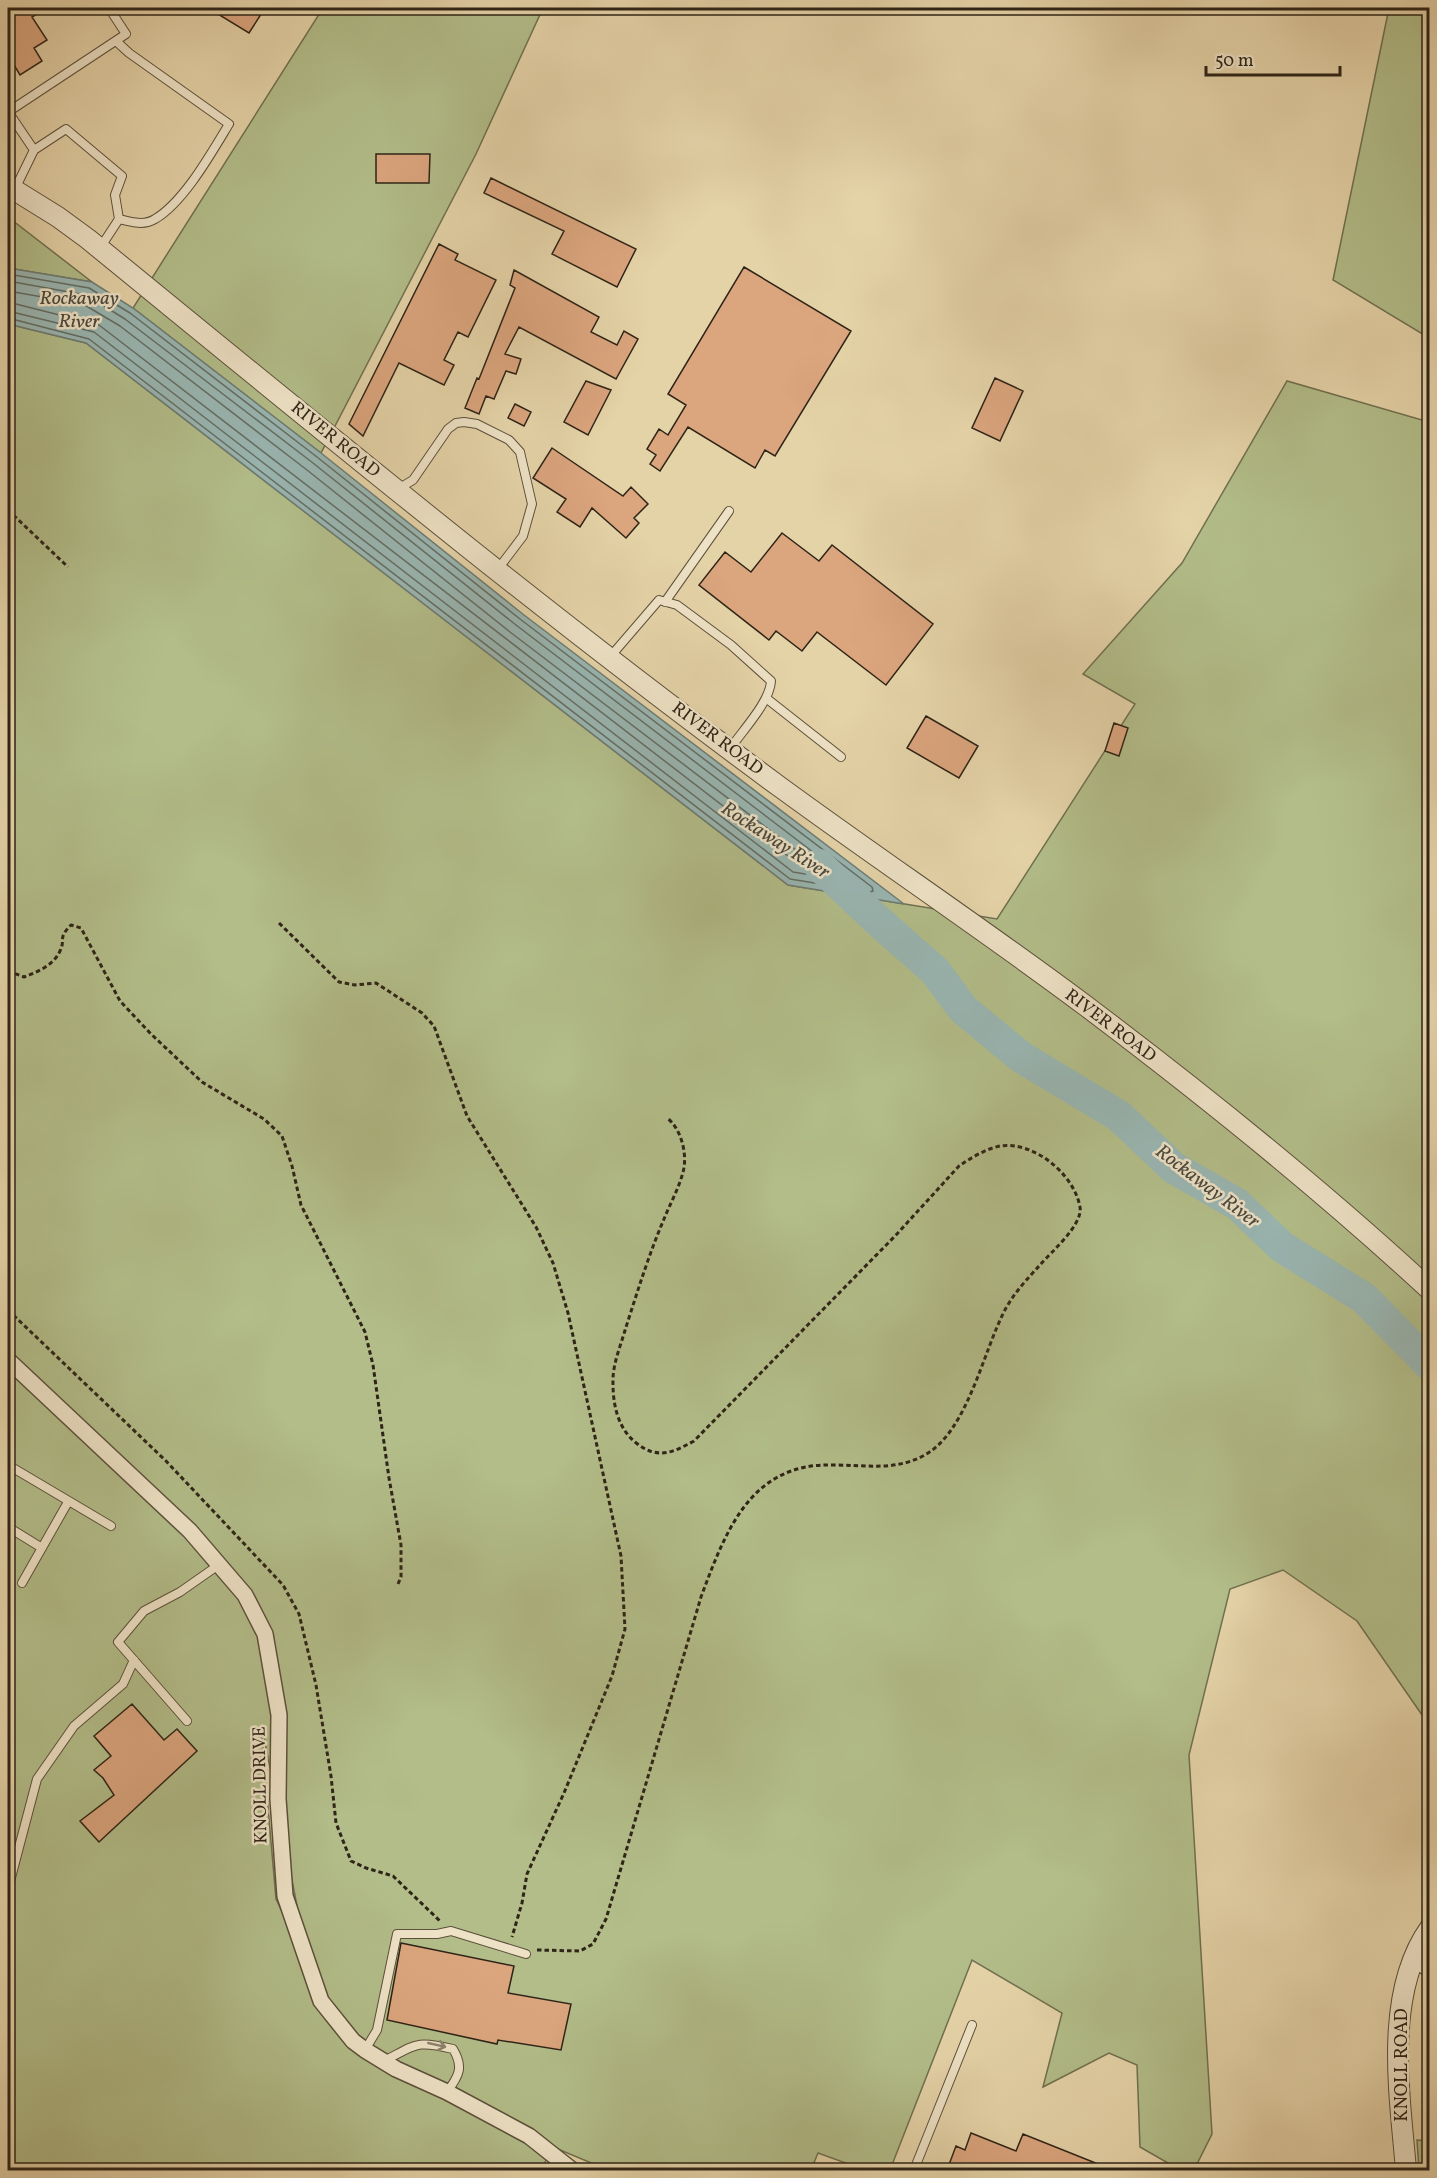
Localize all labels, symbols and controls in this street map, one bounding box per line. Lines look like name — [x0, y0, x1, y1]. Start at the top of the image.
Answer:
scale bar — [1206, 39, 1340, 77]
text: 50 m — [1215, 49, 1254, 74]
water label: Rockaway River — [39, 285, 119, 336]
street label: RIVER ROAD — [285, 396, 385, 484]
street label: RIVER ROAD — [666, 696, 768, 782]
water label: Rockaway River — [715, 795, 835, 887]
street label: RIVER ROAD — [1059, 983, 1161, 1069]
water label: Rockaway River — [1149, 1138, 1266, 1236]
street label: KNOLL DRIVE — [247, 1726, 275, 1844]
street label: KNOLL ROAD — [1390, 2008, 1415, 2122]
one-way arrow — [427, 2040, 446, 2051]

